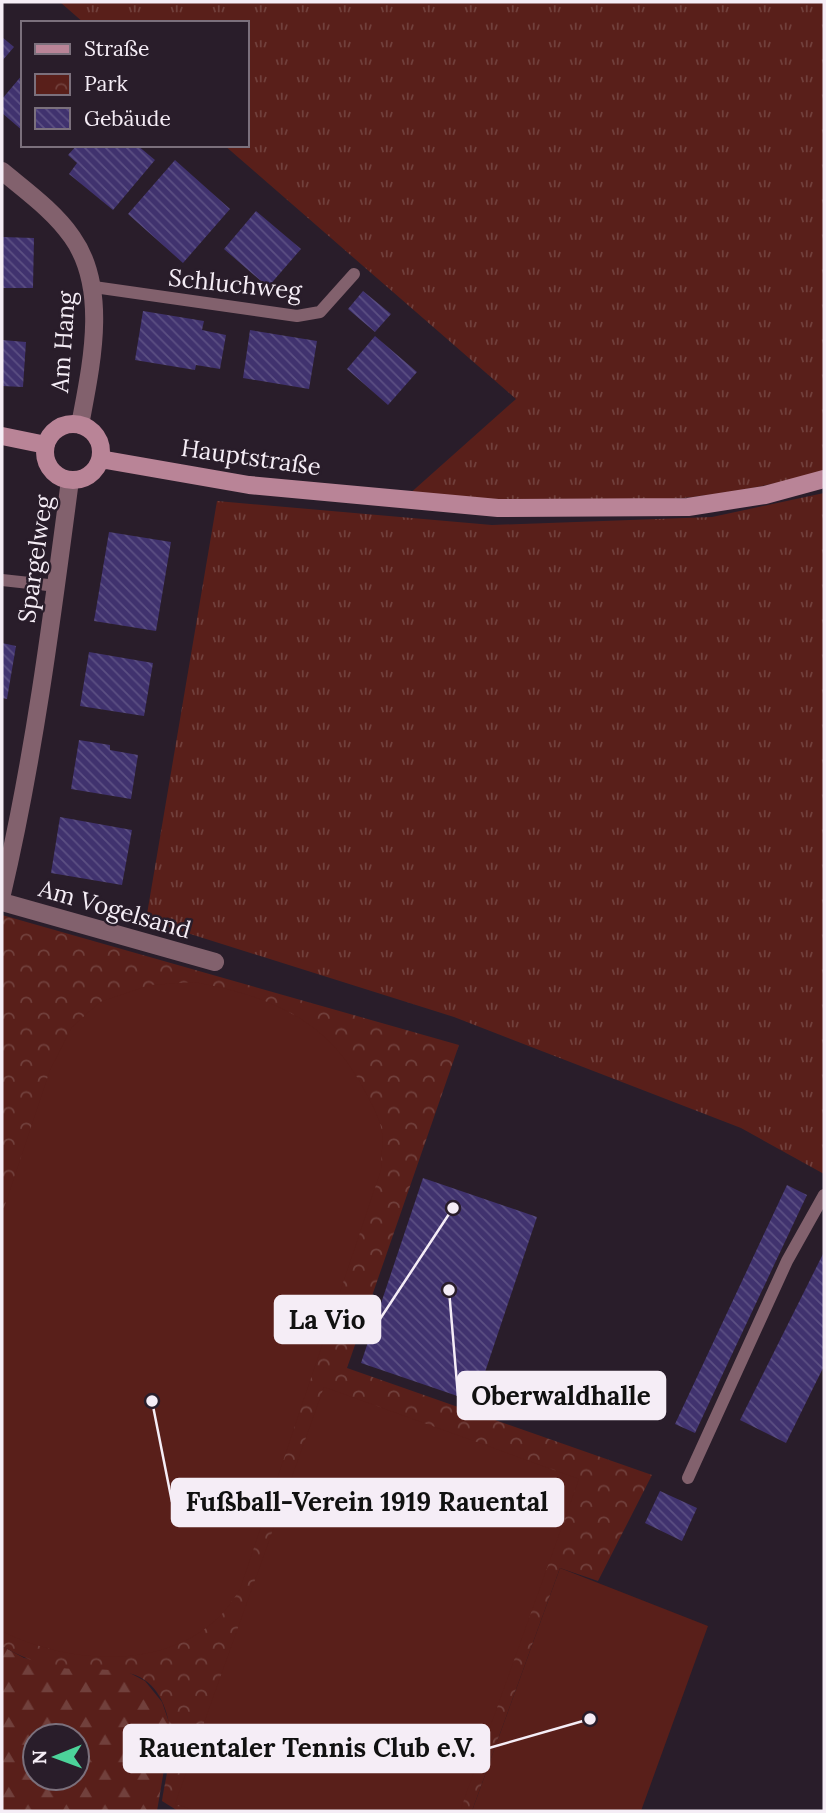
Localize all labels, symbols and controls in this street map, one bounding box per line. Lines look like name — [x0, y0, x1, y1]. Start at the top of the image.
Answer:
legend — [21, 21, 248, 147]
text: Straße — [84, 35, 149, 62]
text: Park — [84, 70, 128, 97]
text: Gebäude — [84, 105, 171, 132]
street label: Schluchweg — [167, 262, 304, 306]
street label: Am Hang — [44, 290, 82, 395]
street label: Hauptstraße — [179, 432, 323, 482]
street label: Spargelweg — [11, 493, 59, 625]
street label: Am Vogelsand — [34, 872, 195, 945]
callout: La Vio — [275, 1296, 380, 1343]
text: La Vio — [288, 1303, 366, 1336]
callout: Oberwaldhalle — [458, 1372, 665, 1419]
text: Oberwaldhalle — [471, 1379, 651, 1412]
callout: Fußball-Verein 1919 Rauental — [172, 1479, 563, 1526]
text: Fußball-Verein 1919 Rauental — [186, 1485, 549, 1518]
north arrow — [21, 1722, 91, 1792]
callout: Rauentaler Tennis Club e.V. — [124, 1725, 489, 1772]
text: Rauentaler Tennis Club e.V. — [139, 1731, 475, 1764]
text: N — [27, 1749, 51, 1765]

